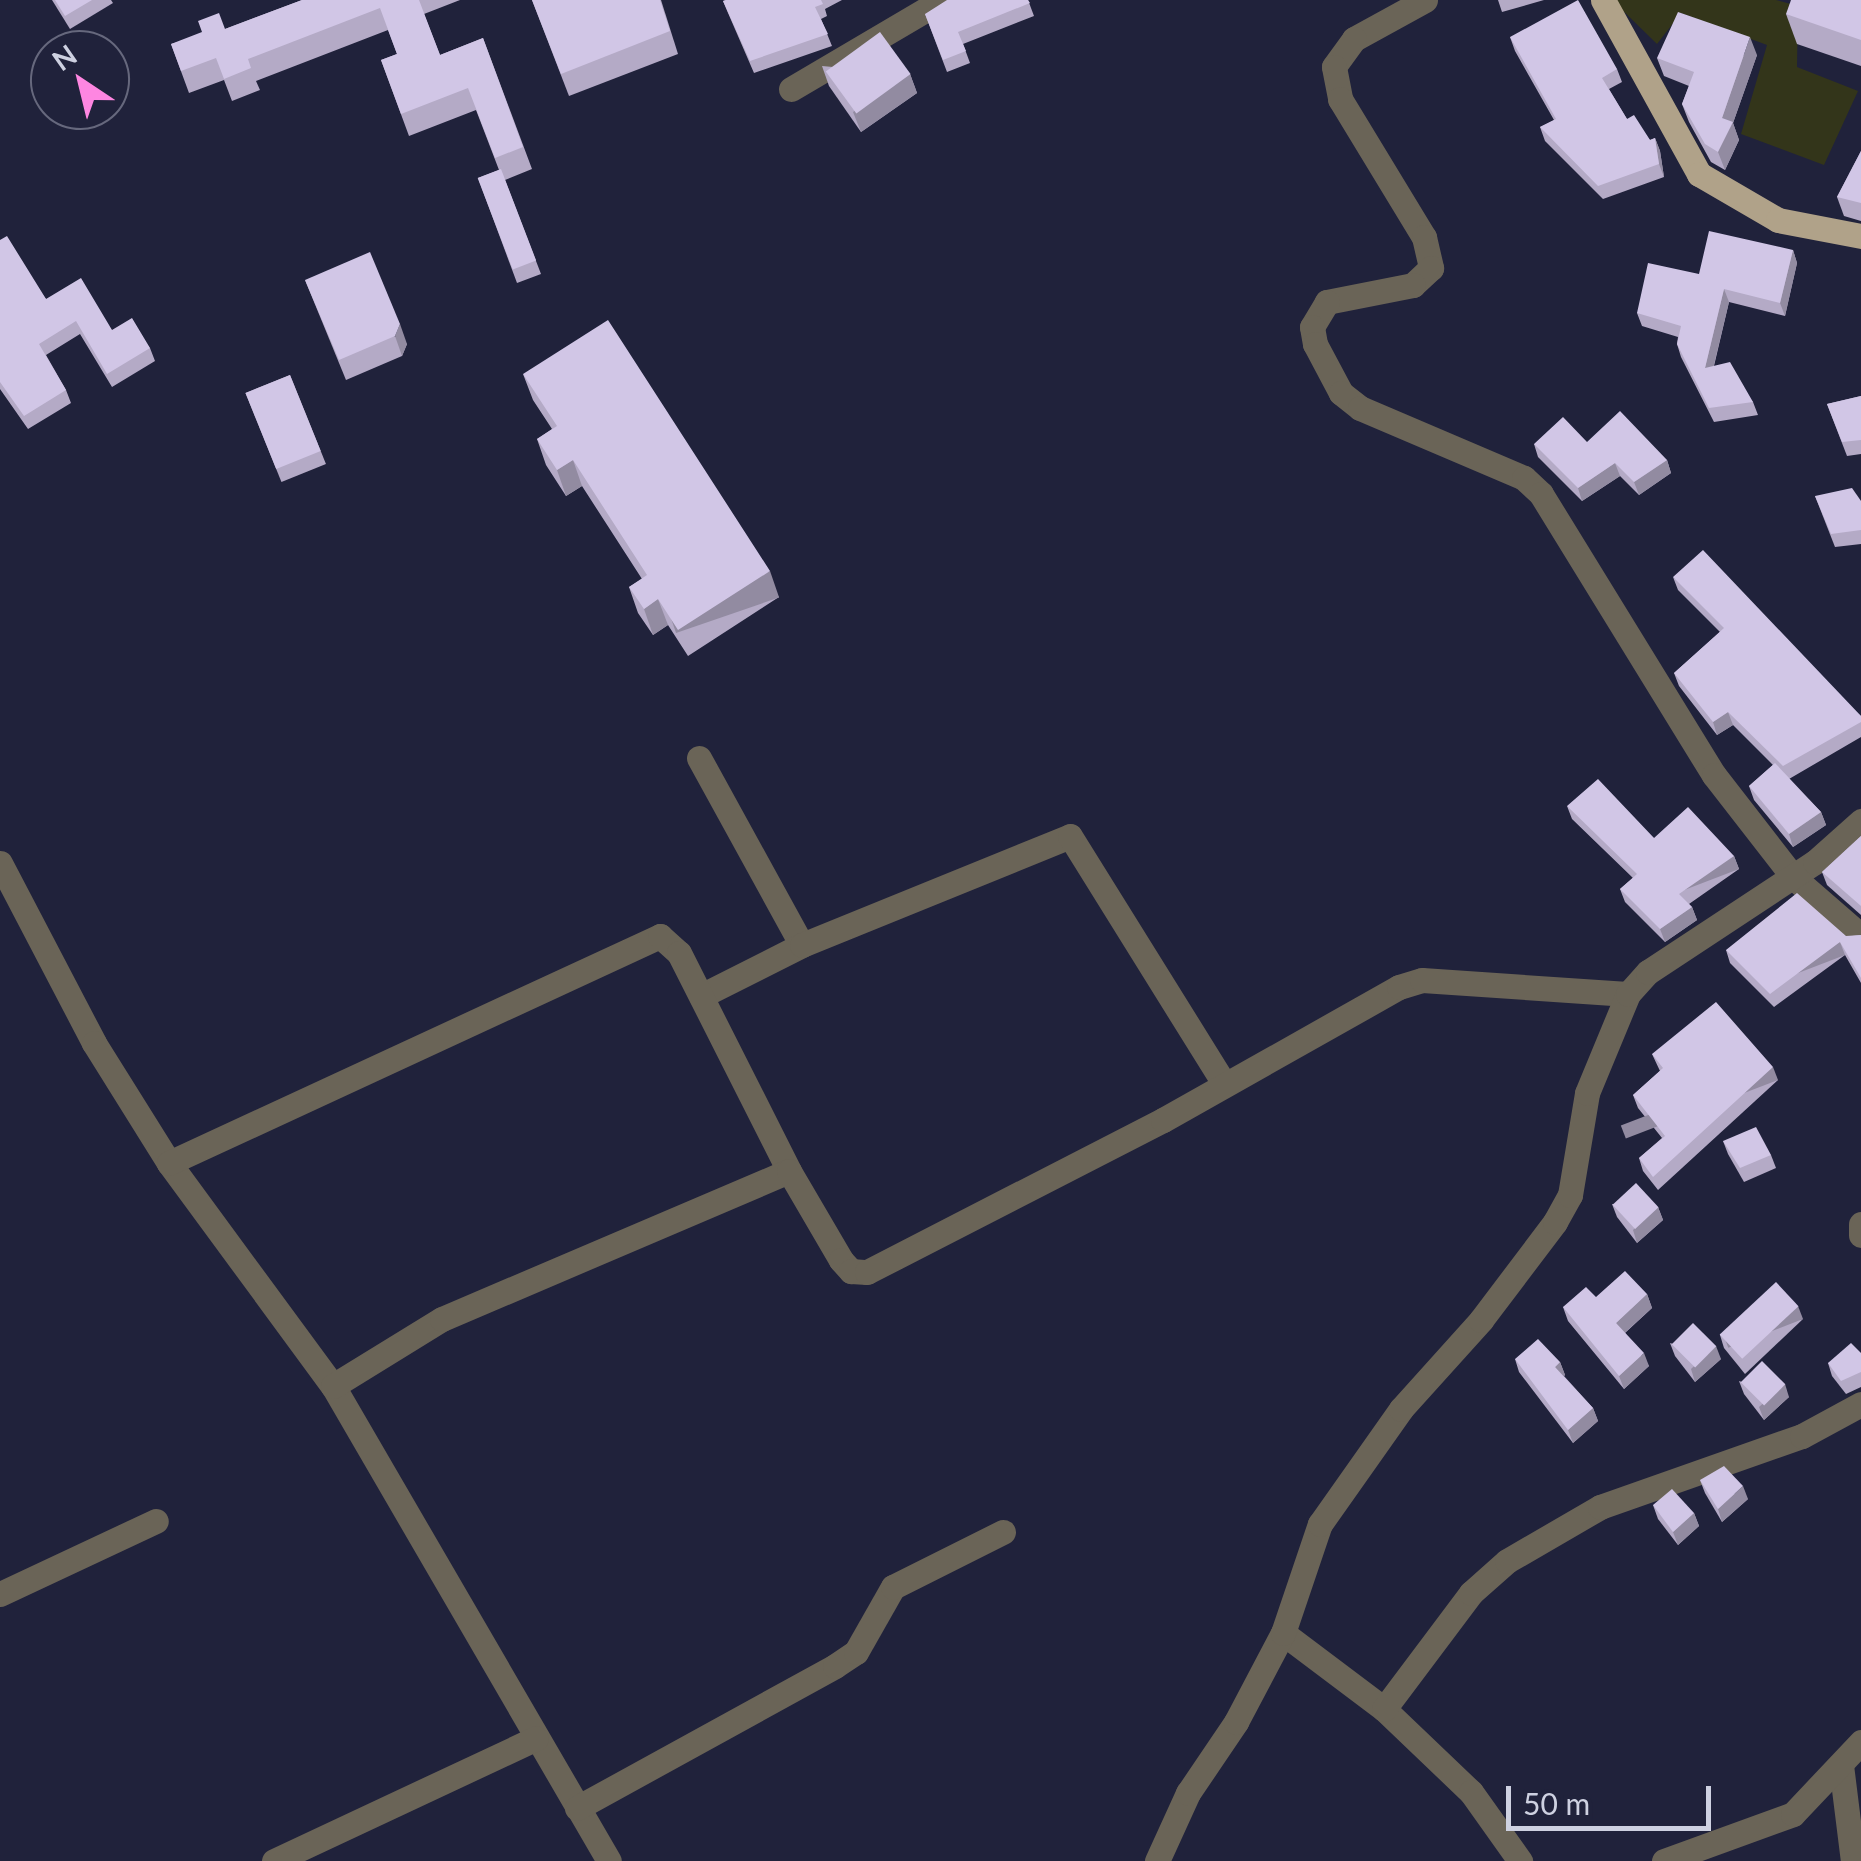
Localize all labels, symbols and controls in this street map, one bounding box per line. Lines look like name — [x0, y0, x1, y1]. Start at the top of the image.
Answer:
north arrow — [30, 30, 130, 130]
text: N — [45, 37, 83, 77]
scale bar — [1511, 1766, 1716, 1828]
text: 50 m — [1523, 1785, 1590, 1821]

